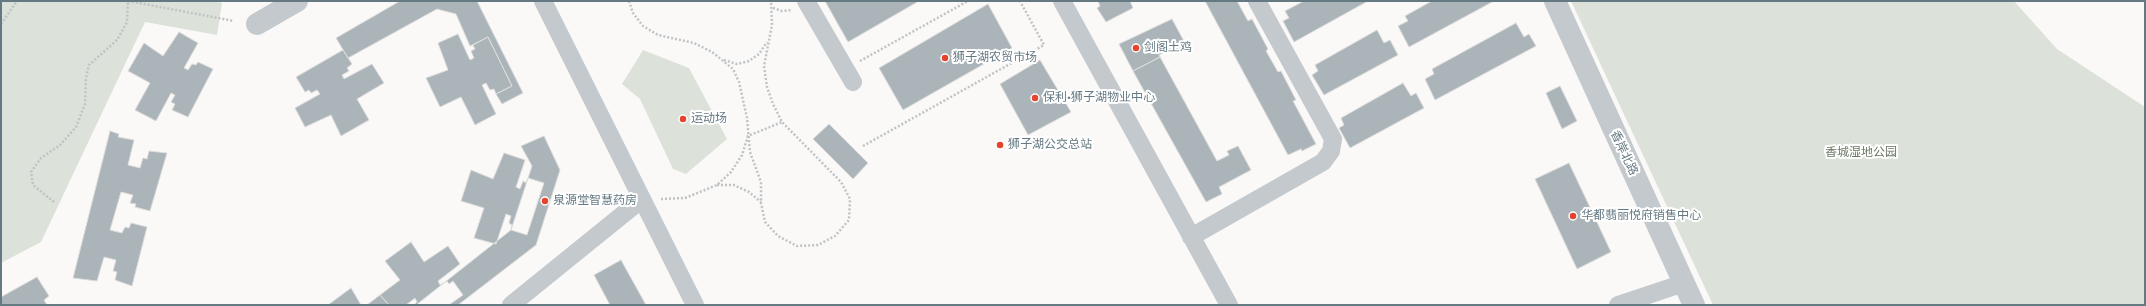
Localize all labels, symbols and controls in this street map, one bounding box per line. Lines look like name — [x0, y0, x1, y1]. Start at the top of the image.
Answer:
place label: 剑阁土鸡 — [1144, 41, 1192, 55]
marker: 剑阁土鸡 — [1131, 43, 1141, 53]
place label: 狮子湖农贸市场 — [953, 51, 1037, 65]
marker: 狮子湖农贸市场 — [940, 53, 950, 63]
place label: 保利·狮子湖物业中心 — [1043, 91, 1155, 105]
marker: 保利·狮子湖物业中心 — [1030, 93, 1040, 103]
place label: 运动场 — [691, 112, 727, 126]
marker: 运动场 — [678, 114, 688, 124]
street label: 香岸北路 — [1607, 128, 1641, 178]
place label: 狮子湖公交总站 — [1008, 138, 1092, 152]
marker: 狮子湖公交总站 — [995, 140, 1005, 150]
park label: 香城湿地公园 — [1825, 146, 1897, 160]
place label: 泉源堂智慧药房 — [553, 194, 637, 208]
marker: 泉源堂智慧药房 — [540, 196, 550, 206]
place label: 华都翡丽悦府销售中心 — [1581, 209, 1701, 223]
marker: 华都翡丽悦府销售中心 — [1568, 211, 1578, 221]

